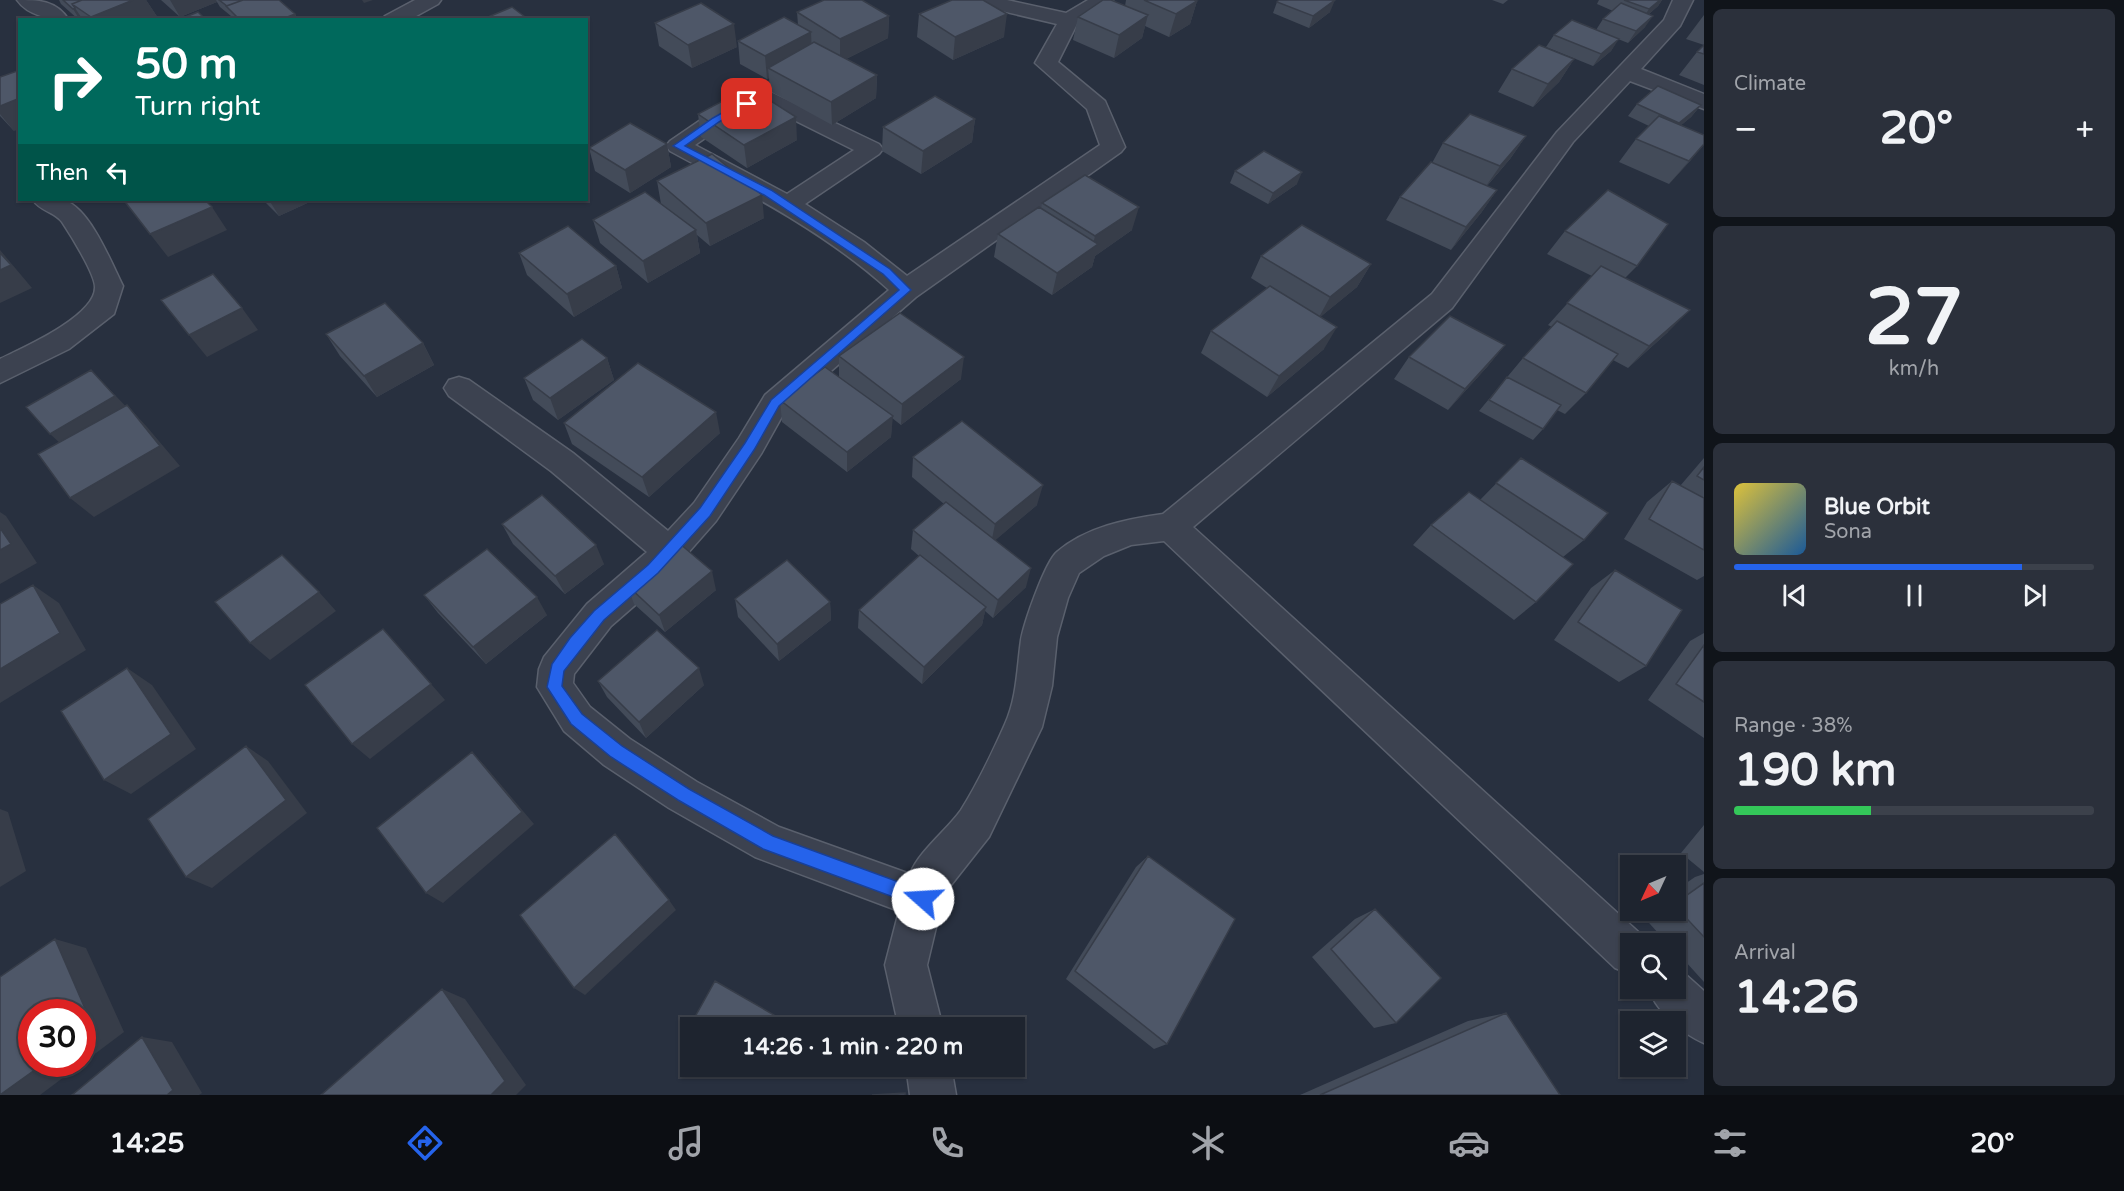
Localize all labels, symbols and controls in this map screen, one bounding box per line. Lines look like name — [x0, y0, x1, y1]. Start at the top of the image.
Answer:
text: 50 m — [135, 39, 237, 90]
icon: right — [36, 42, 114, 120]
text: Climate — [1734, 72, 1806, 96]
pin — [721, 78, 772, 129]
icon: arrive — [730, 87, 763, 120]
text: Turn right — [135, 90, 261, 123]
text: 20° — [1880, 102, 1953, 156]
text: − — [1734, 110, 1758, 149]
text: + — [2075, 110, 2094, 149]
icon: left — [101, 156, 134, 189]
text: Then — [36, 160, 89, 186]
text: 27 — [1865, 271, 1963, 365]
text: km/h — [1889, 357, 1939, 381]
text: Blue Orbit — [1824, 494, 1930, 520]
text: Sona — [1824, 520, 1872, 544]
icon: previous — [1778, 579, 1811, 612]
icon: pause — [1898, 579, 1931, 612]
icon: next — [2018, 579, 2051, 612]
text: Range · 38% — [1734, 714, 1853, 738]
text: 190 km — [1734, 744, 1896, 798]
north arrow — [1620, 855, 1686, 921]
map controls — [1620, 855, 1686, 1077]
position arrow — [891, 867, 955, 931]
button: search — [1620, 933, 1686, 999]
text: Arrival — [1734, 941, 1796, 965]
text: 14:26 — [1734, 971, 1859, 1025]
speed limit sign: 30 — [18, 999, 96, 1077]
button: layers — [1620, 1011, 1686, 1077]
text: 14:26 · 1 min · 220 m — [742, 1034, 963, 1060]
icon: directions — [404, 1122, 446, 1164]
icon: music — [665, 1122, 707, 1164]
icon: phone — [926, 1122, 968, 1164]
icon: climate — [1187, 1122, 1229, 1164]
icon: car — [1448, 1122, 1490, 1164]
icon: filters — [1709, 1122, 1751, 1164]
text: 14:25 — [110, 1127, 184, 1160]
text: 20° — [1970, 1127, 2014, 1160]

